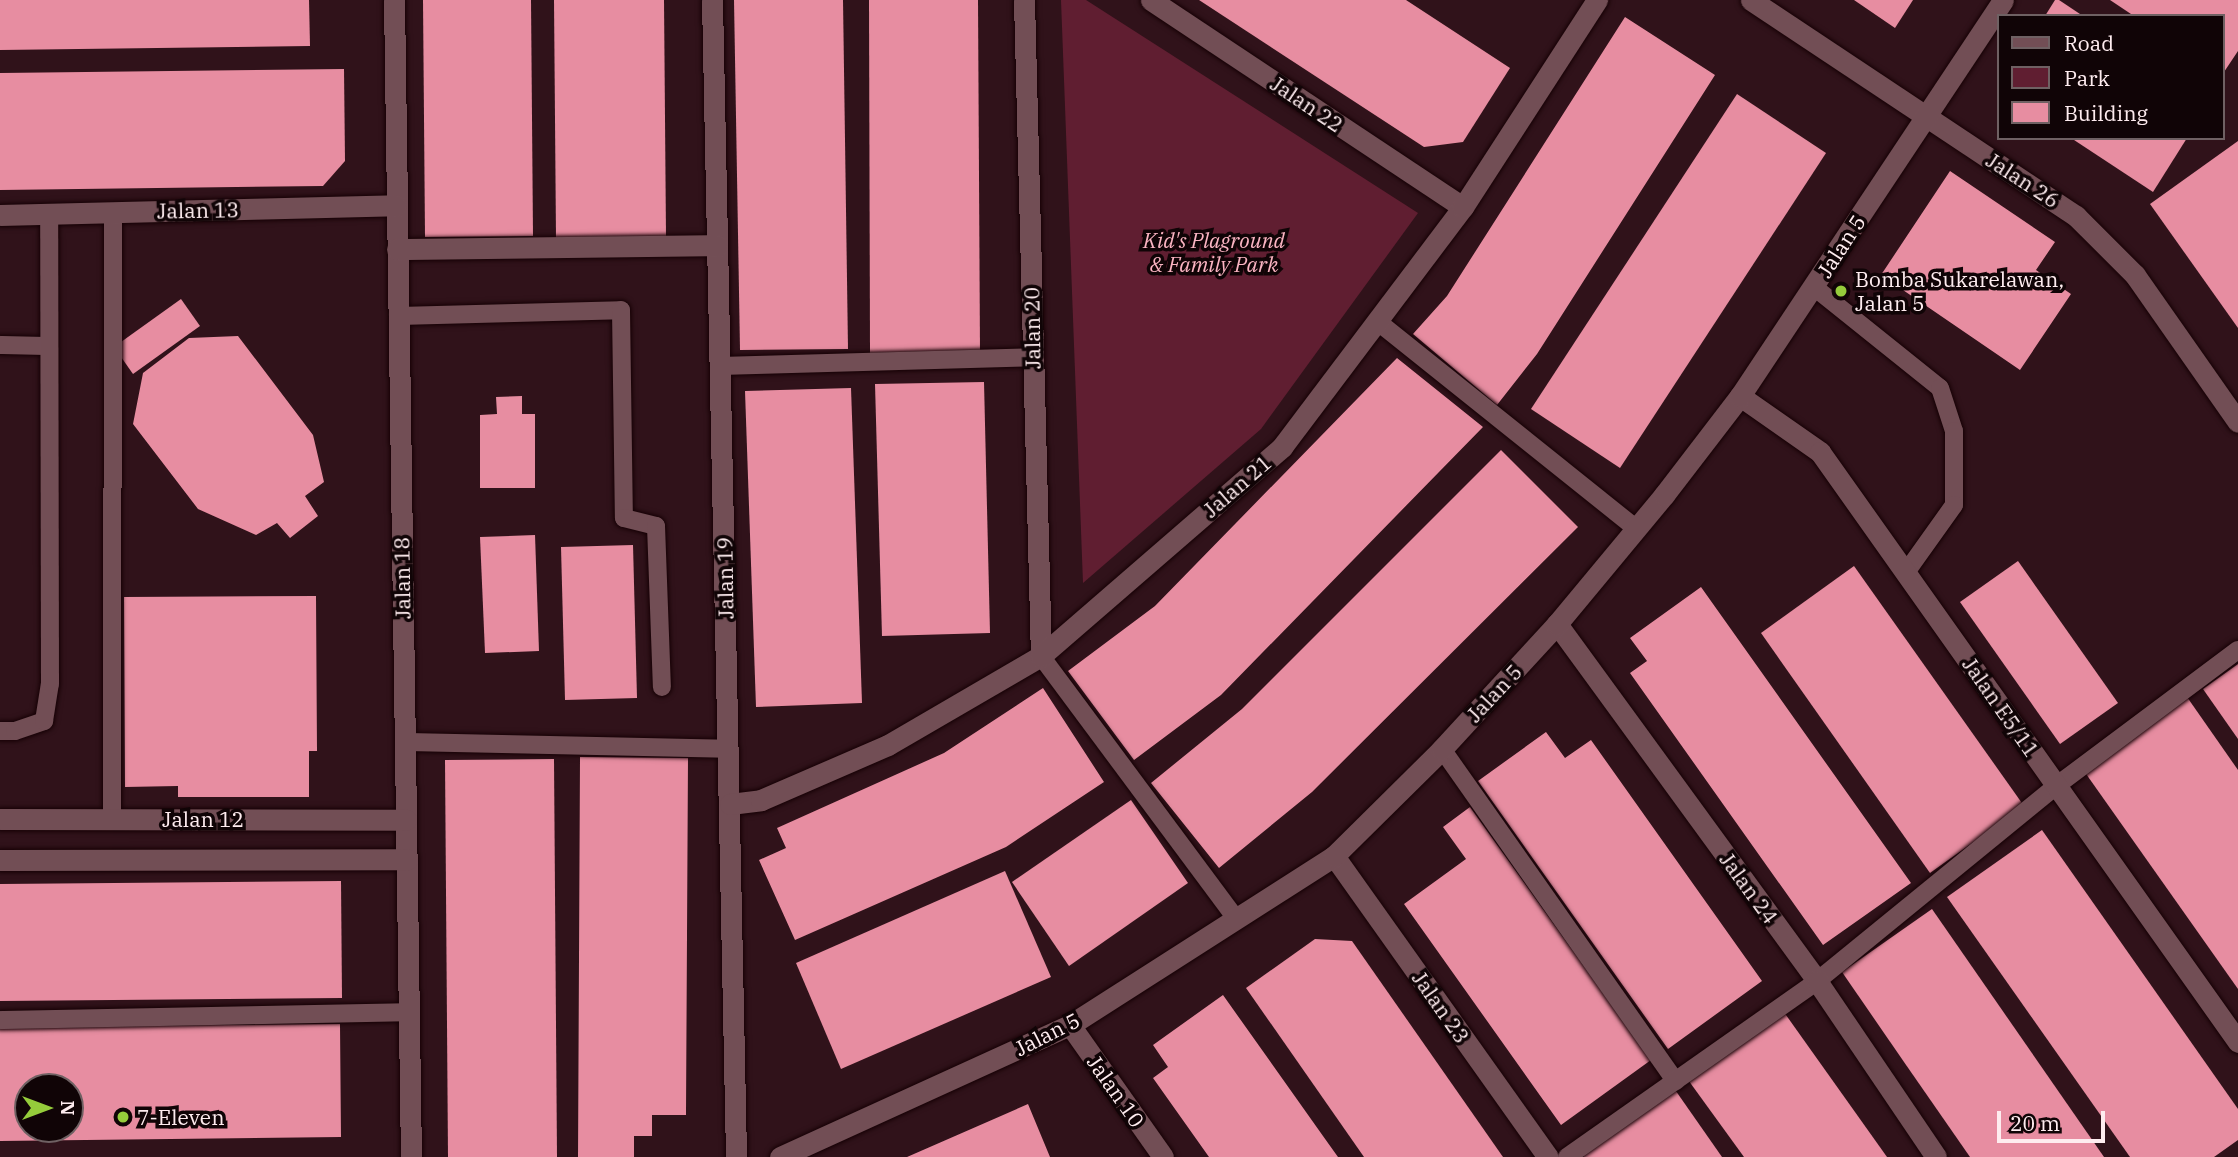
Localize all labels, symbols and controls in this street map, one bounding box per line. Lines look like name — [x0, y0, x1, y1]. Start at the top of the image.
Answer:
legend — [1996, 14, 2224, 140]
text: Road — [2064, 29, 2114, 57]
text: Park — [2064, 64, 2110, 92]
street label: Jalan 22 — [1266, 71, 1348, 137]
text: Building — [2064, 99, 2148, 127]
street label: Jalan 26 — [1982, 147, 2064, 213]
street label: Jalan 13 — [157, 197, 239, 223]
street label: Jalan 5 — [1811, 210, 1871, 282]
park label: Kid's Plaground & Family Park — [1143, 227, 1285, 277]
place label: Bomba Sukarelawan, Jalan 5 — [1855, 266, 2064, 316]
marker: Bomba Sukarelawan, Jalan 5 — [1833, 283, 1849, 299]
street label: Jalan 20 — [1019, 287, 1045, 369]
street label: Jalan 21 — [1198, 450, 1276, 522]
street label: Jalan 18 — [389, 537, 415, 619]
street label: Jalan 19 — [712, 537, 738, 619]
street label: Jalan E5/11 — [1957, 652, 2045, 762]
street label: Jalan 5 — [1461, 659, 1527, 727]
street label: Jalan 12 — [162, 806, 244, 832]
street label: Jalan 24 — [1715, 847, 1783, 929]
street label: Jalan 23 — [1407, 966, 1475, 1048]
street label: Jalan 5 — [1010, 1007, 1084, 1061]
street label: Jalan 10 — [1082, 1050, 1150, 1132]
north arrow — [14, 1073, 84, 1143]
scale bar — [2000, 1098, 2108, 1142]
text: N — [56, 1100, 80, 1116]
place label: 7-Eleven — [137, 1104, 225, 1130]
marker: 7-Eleven — [115, 1109, 131, 1125]
text: 20 m — [2010, 1109, 2060, 1137]

